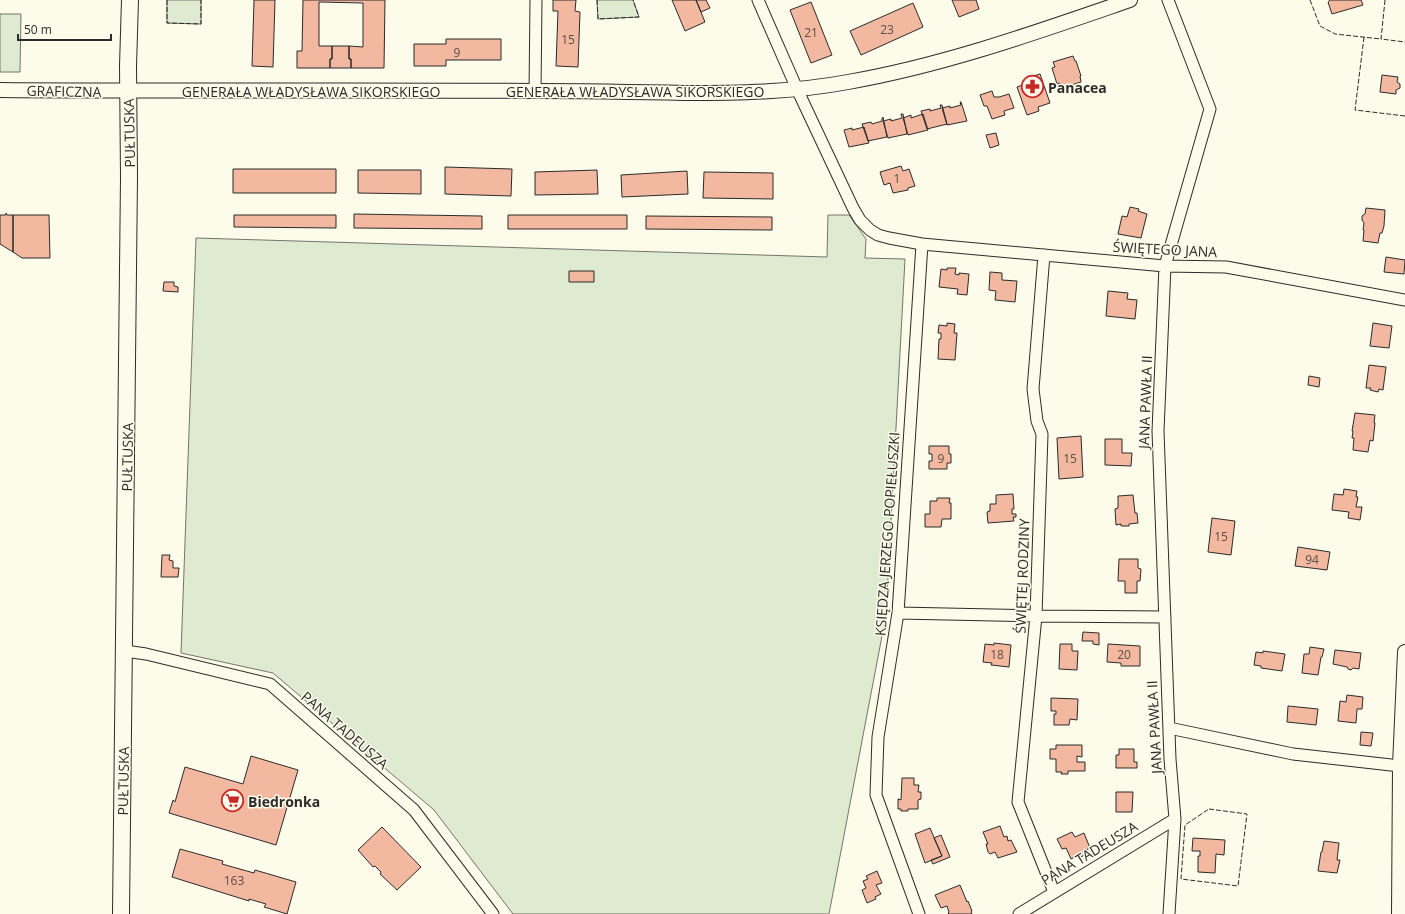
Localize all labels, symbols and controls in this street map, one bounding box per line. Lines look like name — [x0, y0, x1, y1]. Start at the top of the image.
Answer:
scale bar — [18, 16, 111, 42]
text: 50 m — [24, 21, 52, 38]
house number: 23 — [880, 21, 894, 38]
house number: 21 — [804, 24, 818, 41]
house number: 15 — [561, 31, 575, 48]
house number: 9 — [454, 44, 461, 61]
pharmacy icon: Panacea — [1019, 74, 1045, 100]
place label: Panacea — [1048, 78, 1107, 97]
street label: GRAFICZNA — [26, 81, 102, 101]
street label: GENERAŁA WŁADYSŁAWA SIKORSKIEGO — [182, 82, 440, 101]
street label: GENERAŁA WŁADYSŁAWA SIKORSKIEGO — [506, 82, 764, 101]
street label: PUŁTUSKA — [119, 98, 139, 168]
house number: 1 — [894, 170, 900, 187]
street label: ŚWIĘTEGO JANA — [1112, 237, 1218, 261]
street label: JANA PAWŁA II — [1134, 355, 1156, 451]
street label: PUŁTUSKA — [117, 422, 137, 492]
street label: KSIĘDZA JERZEGO POPIEŁUSZKI — [870, 431, 904, 637]
house number: 9 — [938, 450, 945, 467]
house number: 15 — [1063, 450, 1077, 467]
street label: ŚWIĘTEJ RODZINY — [1010, 518, 1034, 634]
house number: 15 — [1214, 528, 1228, 545]
house number: 94 — [1305, 551, 1319, 568]
house number: 18 — [990, 646, 1004, 663]
house number: 20 — [1117, 646, 1131, 663]
street label: JANA PAWŁA II — [1142, 680, 1166, 776]
street label: PANA TADEUSZA — [297, 687, 393, 773]
street label: PUŁTUSKA — [113, 746, 133, 816]
supermarket icon: Biedronka — [219, 788, 245, 814]
place label: Biedronka — [248, 792, 320, 811]
street label: PANA TADEUSZA — [1037, 817, 1141, 889]
house number: 163 — [224, 872, 244, 889]

